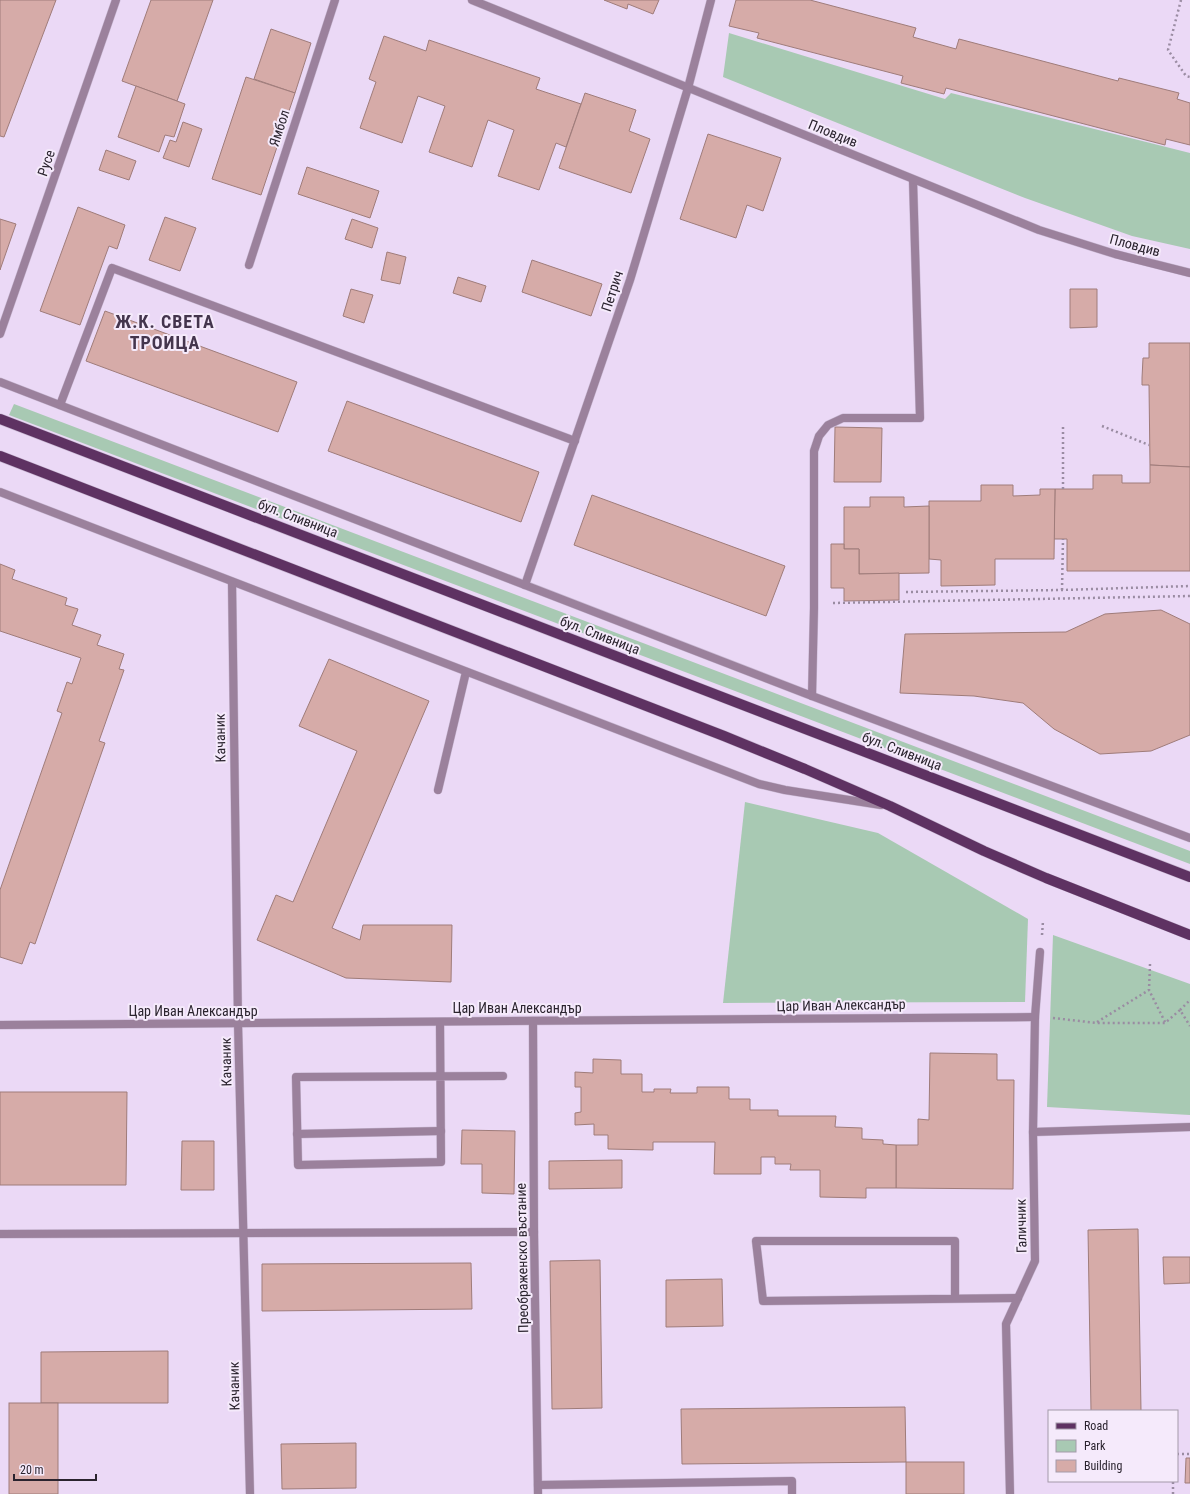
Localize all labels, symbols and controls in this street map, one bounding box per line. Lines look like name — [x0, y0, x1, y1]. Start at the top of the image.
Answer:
street label: Ямбол — [266, 108, 292, 148]
street label: Пловдив — [806, 116, 860, 150]
street label: Русе — [34, 147, 58, 178]
street label: Пловдив — [1108, 231, 1162, 259]
street label: Петрич — [598, 269, 626, 313]
district label: Ж.К. СВЕТА ТРОИЦА — [115, 311, 215, 353]
street label: бул. Сливница — [256, 495, 340, 541]
street label: бул. Сливница — [558, 612, 642, 658]
street label: Качаник — [212, 713, 228, 763]
street label: бул. Сливница — [860, 728, 944, 774]
street label: Цар Иван Александър — [776, 996, 906, 1014]
street label: Цар Иван Александър — [452, 1000, 582, 1016]
street label: Цар Иван Александър — [128, 1003, 258, 1019]
street label: Качаник — [218, 1037, 234, 1087]
street label: Преображенско въстание — [513, 1182, 531, 1333]
street label: Галичник — [1013, 1199, 1029, 1253]
street label: Качаник — [226, 1361, 242, 1411]
legend — [1048, 1410, 1178, 1482]
text: Road — [1084, 1419, 1108, 1433]
text: Park — [1084, 1439, 1106, 1453]
scale bar — [14, 1456, 96, 1482]
text: Building — [1084, 1459, 1122, 1473]
text: 20 m — [20, 1463, 44, 1477]

